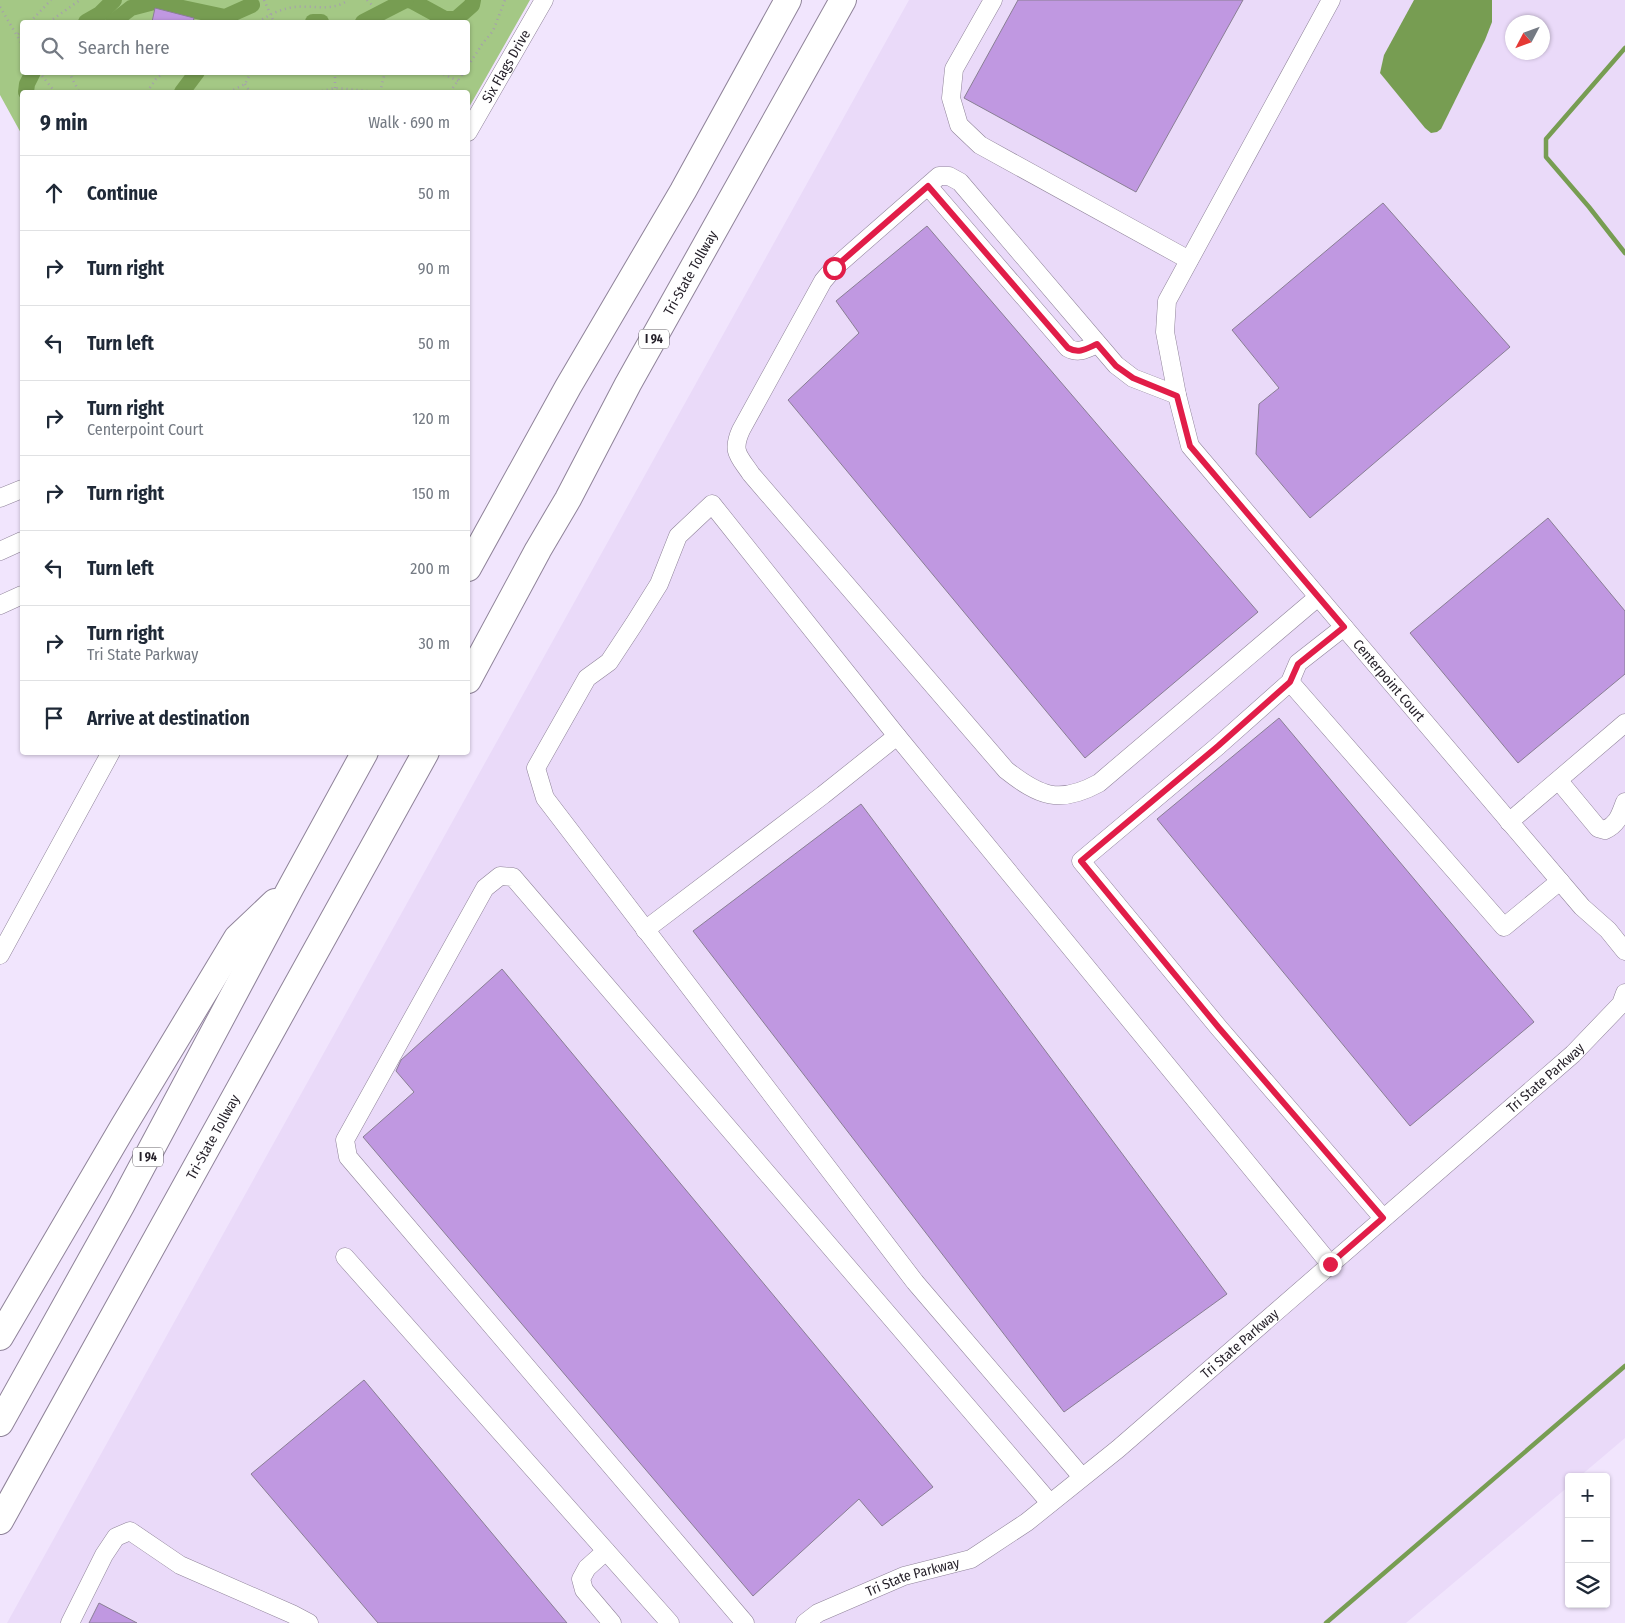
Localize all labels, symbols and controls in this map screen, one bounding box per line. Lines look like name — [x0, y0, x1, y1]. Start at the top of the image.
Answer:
north arrow — [1505, 15, 1550, 60]
search box — [20, 20, 470, 75]
street label: Six Flags Drive — [478, 26, 534, 106]
icon: search — [38, 34, 66, 62]
text: Search here — [78, 36, 170, 59]
text: 9 min — [40, 110, 88, 136]
text: Walk · 690 m — [368, 113, 450, 132]
icon: ahead — [40, 179, 68, 207]
text: Continue — [87, 182, 158, 205]
text: 50 m — [418, 184, 450, 203]
street label: Tri-State Tollway — [660, 227, 721, 318]
icon: right — [40, 254, 68, 282]
text: Turn right — [87, 257, 164, 280]
route start — [823, 257, 846, 280]
text: 90 m — [418, 259, 450, 278]
icon: left — [40, 329, 68, 357]
road number: I 94 — [639, 329, 669, 348]
text: Turn left — [87, 332, 154, 355]
text: 50 m — [418, 334, 450, 353]
text: Turn right — [87, 397, 164, 420]
icon: right — [40, 404, 68, 432]
text: 120 m — [412, 409, 450, 428]
text: Centerpoint Court — [87, 420, 203, 439]
icon: right — [40, 479, 68, 507]
text: Turn right — [87, 482, 164, 505]
text: 150 m — [412, 484, 450, 503]
icon: left — [40, 554, 68, 582]
text: Turn left — [87, 557, 154, 580]
text: 200 m — [410, 559, 450, 578]
text: Turn right — [87, 622, 164, 645]
icon: right — [40, 629, 68, 657]
text: 30 m — [418, 634, 450, 653]
street label: Centerpoint Court — [1350, 636, 1429, 725]
text: Tri State Parkway — [87, 645, 198, 664]
icon: arrive — [40, 704, 68, 732]
text: Arrive at destination — [87, 707, 250, 730]
street label: Tri State Parkway — [1503, 1039, 1588, 1116]
street label: Tri-State Tollway — [182, 1091, 243, 1182]
road number: I 94 — [133, 1148, 163, 1166]
route end — [1319, 1253, 1342, 1276]
street label: Tri State Parkway — [1197, 1305, 1283, 1382]
map controls — [1565, 1473, 1610, 1608]
button: + — [1565, 1473, 1610, 1518]
button: − — [1565, 1518, 1610, 1563]
street label: Tri State Parkway — [863, 1554, 962, 1600]
button: layers — [1565, 1563, 1610, 1608]

